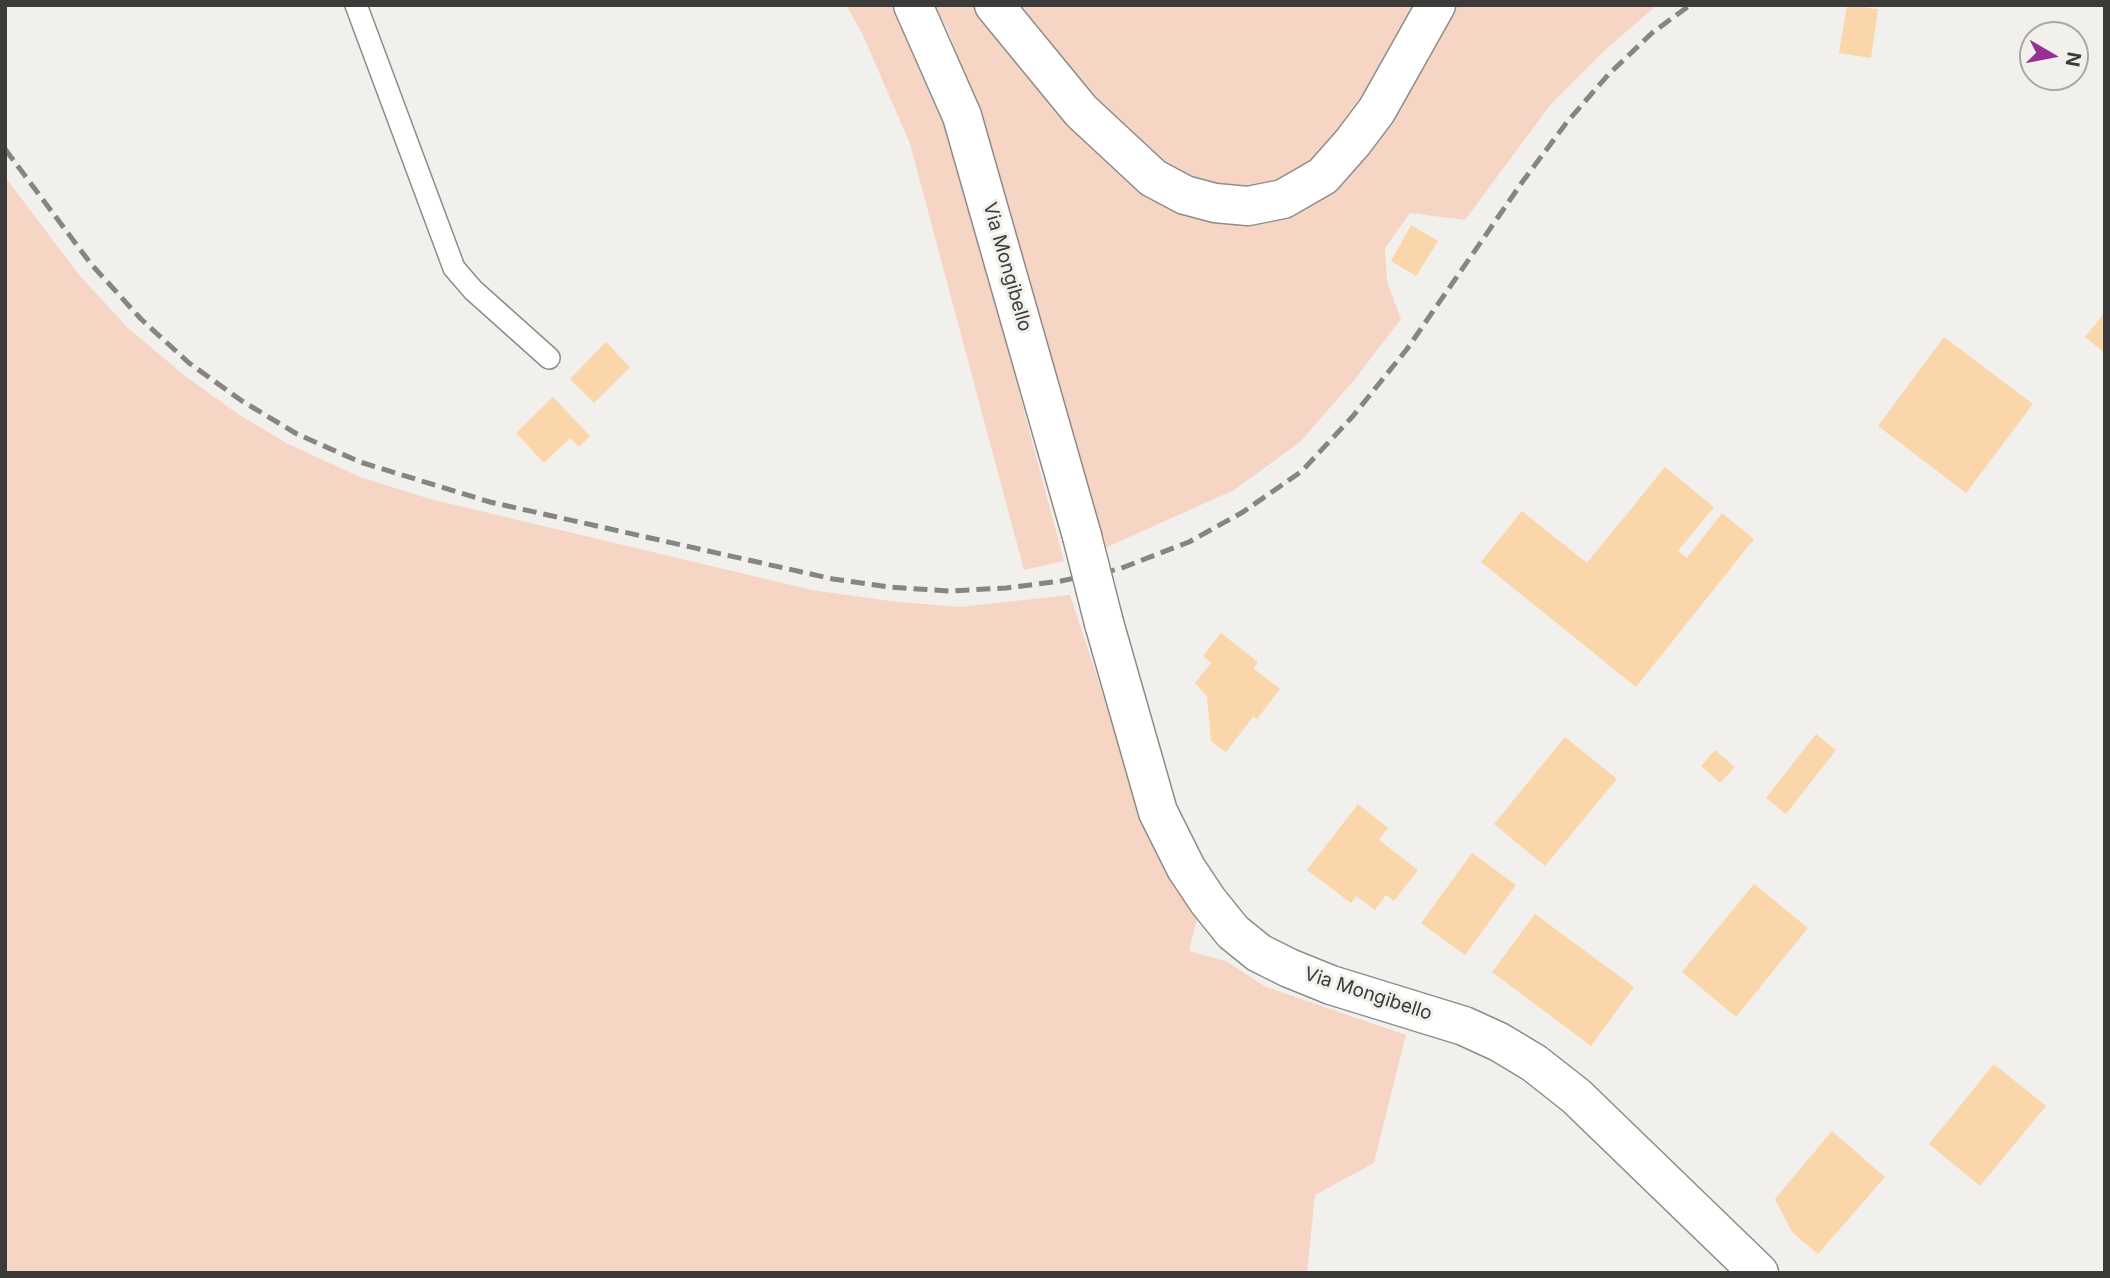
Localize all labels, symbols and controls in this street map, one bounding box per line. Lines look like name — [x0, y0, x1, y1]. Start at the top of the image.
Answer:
north arrow — [2019, 21, 2089, 91]
text: N — [2061, 50, 2086, 69]
street label: Via Mongibello — [978, 200, 1036, 334]
street label: Via Mongibello — [1301, 963, 1435, 1025]

